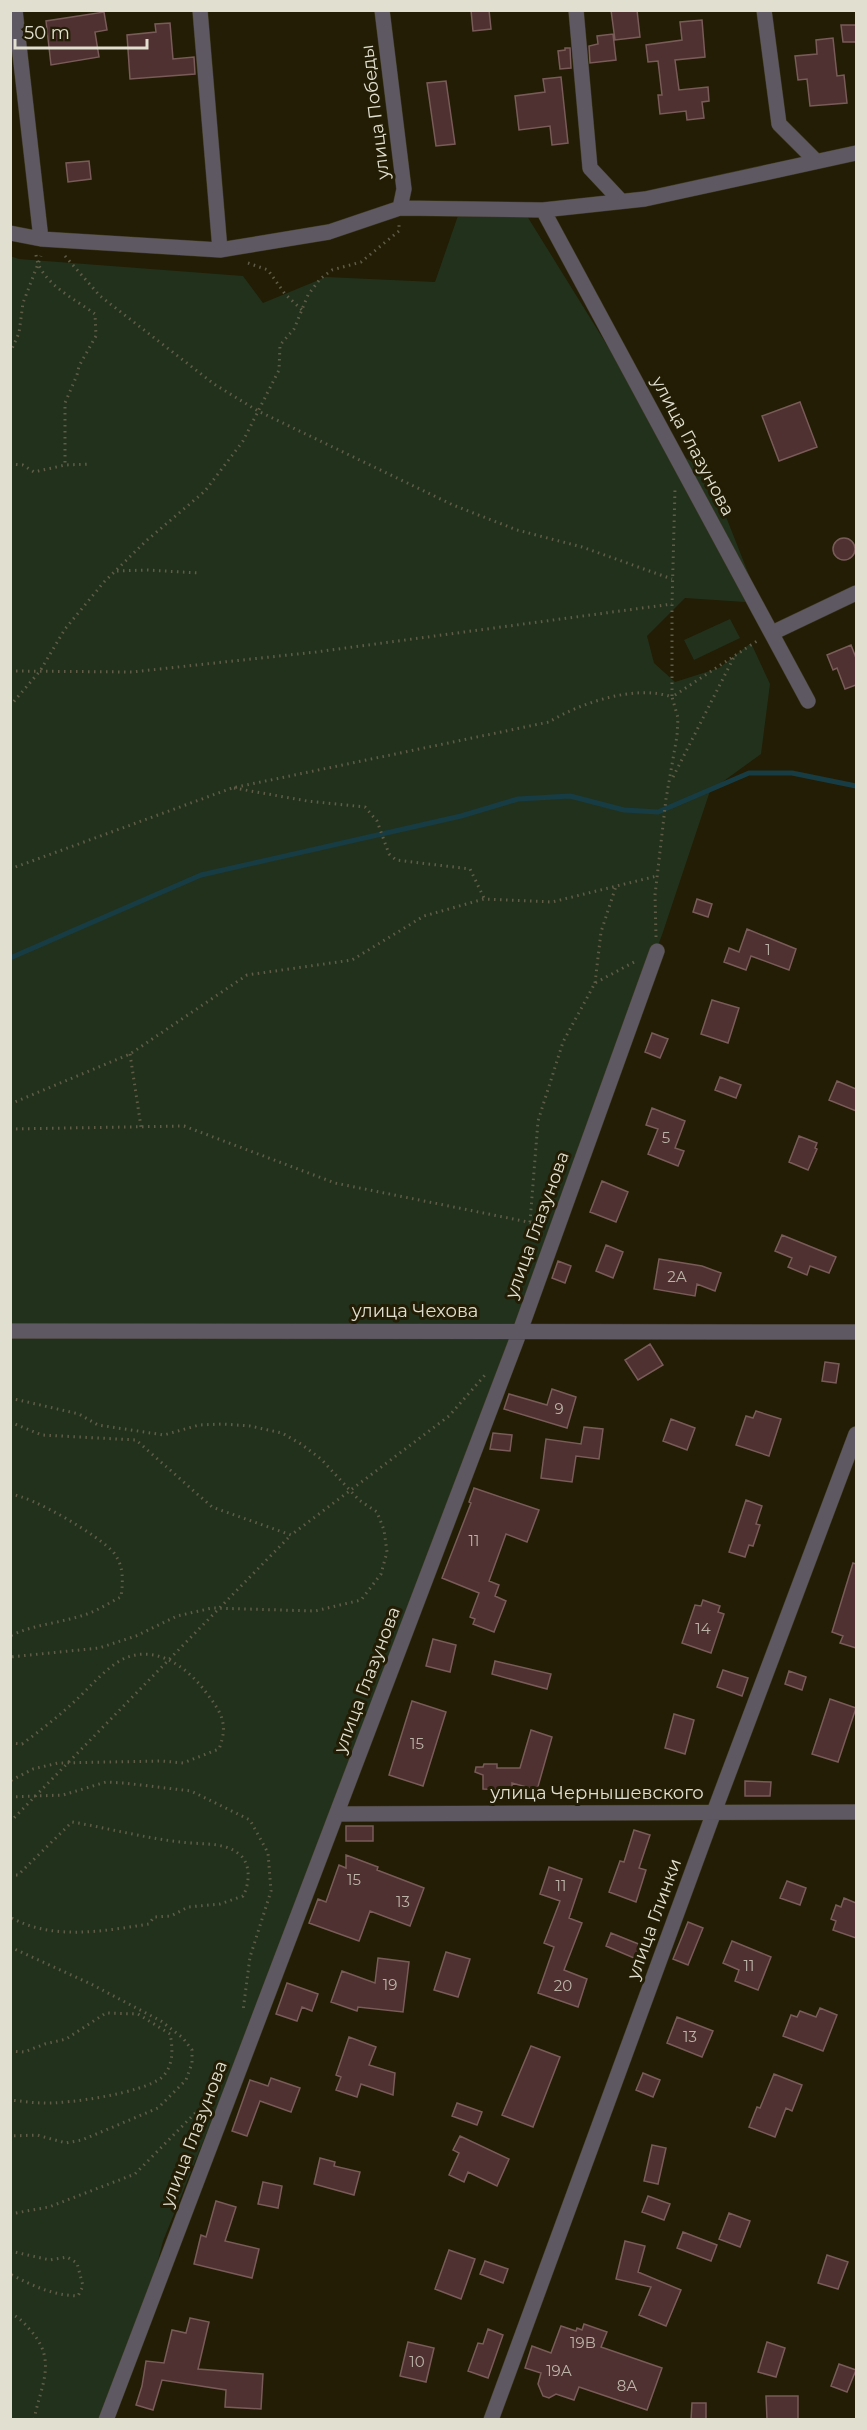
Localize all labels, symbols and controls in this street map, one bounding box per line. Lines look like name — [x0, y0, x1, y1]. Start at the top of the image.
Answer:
scale bar — [15, 12, 147, 50]
text: 50 m — [24, 22, 70, 44]
street label: улица Победы — [356, 43, 394, 182]
street label: улица Глазунова — [646, 372, 739, 520]
house number: 1 — [765, 940, 771, 959]
house number: 5 — [662, 1128, 670, 1147]
street label: улица Глазунова — [500, 1148, 574, 1303]
house number: 2А — [667, 1267, 687, 1286]
street label: улица Чехова — [351, 1300, 478, 1322]
house number: 9 — [554, 1399, 564, 1418]
house number: 11 — [469, 1531, 479, 1550]
street label: улица Глазунова — [329, 1604, 405, 1757]
house number: 14 — [695, 1619, 711, 1638]
house number: 15 — [410, 1734, 424, 1753]
street label: улица Чернышевского — [489, 1782, 704, 1804]
street label: улица Глинки — [622, 1856, 686, 1983]
house number: 15 — [347, 1870, 361, 1889]
house number: 11 — [556, 1876, 566, 1895]
house number: 13 — [396, 1892, 410, 1911]
house number: 11 — [744, 1956, 754, 1975]
house number: 19 — [383, 1975, 397, 1994]
house number: 20 — [554, 1976, 572, 1995]
house number: 13 — [683, 2027, 697, 2046]
street label: улица Глазунова — [156, 2058, 232, 2211]
house number: 19В — [570, 2333, 596, 2352]
house number: 10 — [409, 2352, 425, 2371]
house number: 19А — [546, 2361, 572, 2380]
house number: 8А — [617, 2376, 637, 2395]

